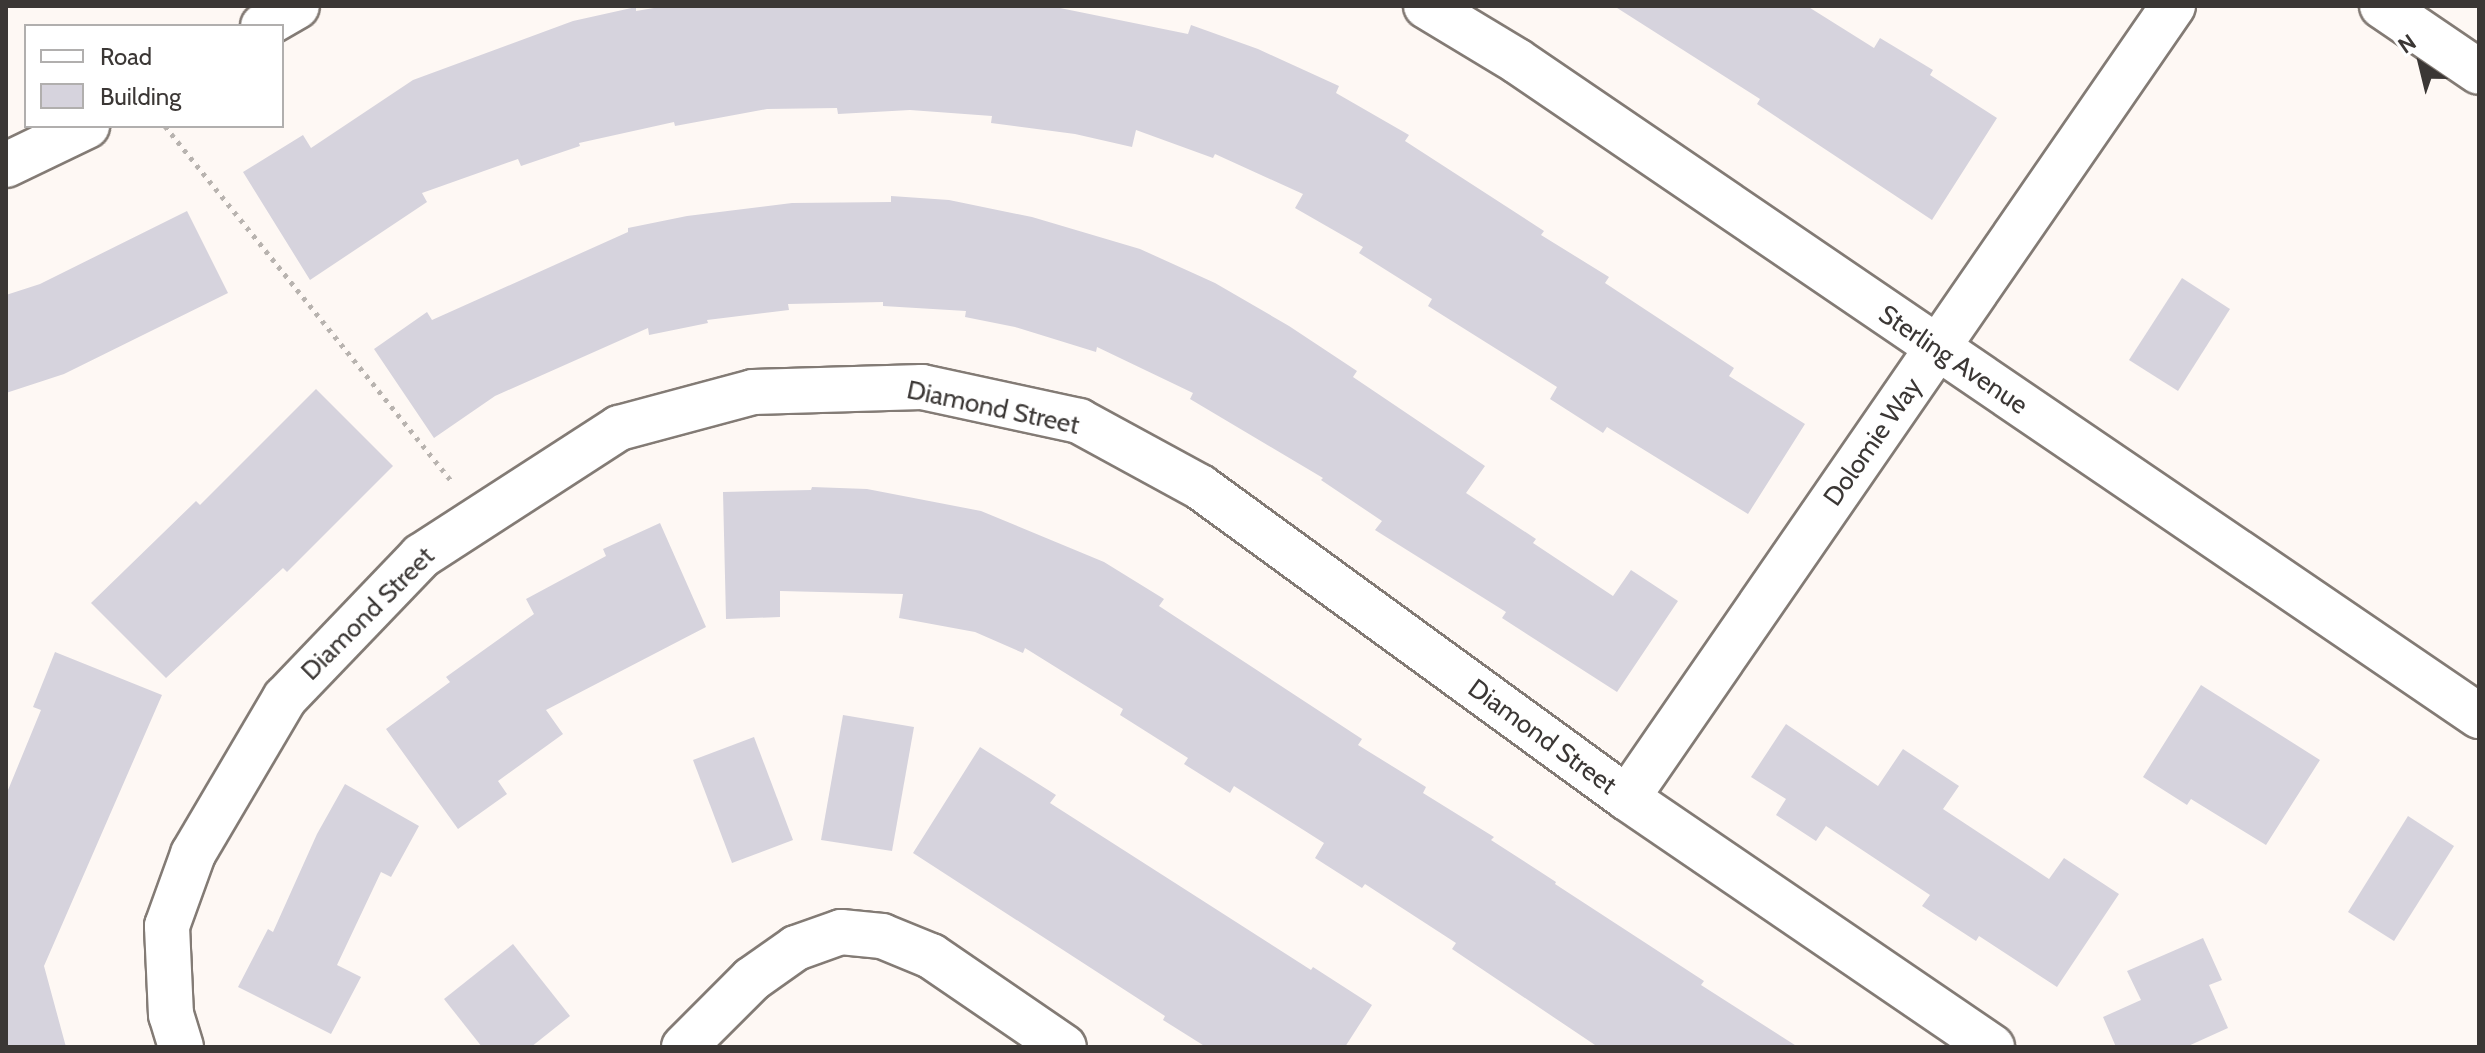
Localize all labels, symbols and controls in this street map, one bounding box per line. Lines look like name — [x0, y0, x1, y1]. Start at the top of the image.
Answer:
legend — [24, 24, 284, 128]
north arrow — [2381, 24, 2461, 104]
text: N — [2393, 28, 2421, 59]
text: Road — [100, 42, 152, 71]
text: Building — [100, 82, 181, 111]
street label: Sterling Avenue — [1873, 299, 2033, 421]
street label: Dolomie Way — [1817, 372, 1929, 512]
street label: Diamond Street — [904, 375, 1082, 441]
street label: Diamond Street — [295, 541, 441, 687]
street label: Diamond Street — [1462, 673, 1622, 801]

